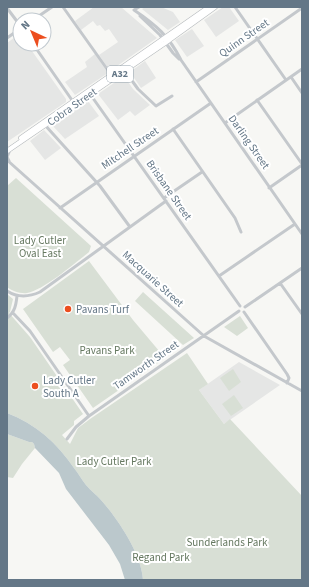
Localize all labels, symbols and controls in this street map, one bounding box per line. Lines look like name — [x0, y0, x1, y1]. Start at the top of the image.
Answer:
north arrow — [12, 12, 52, 52]
street label: Quinn Street — [216, 15, 272, 61]
text: N — [18, 17, 33, 33]
road number: A32 — [107, 66, 133, 82]
street label: Cobra Street — [44, 84, 100, 130]
street label: Darling Street — [225, 112, 273, 172]
street label: Mitchell Street — [98, 123, 162, 173]
street label: Brisbane Street — [143, 157, 195, 223]
park label: Lady Cutler Oval East — [14, 233, 66, 261]
street label: Macquarie Street — [119, 247, 187, 311]
place label: Pavans Turf — [76, 302, 130, 317]
marker: Pavans Turf — [63, 304, 73, 314]
street label: Tamworth Street — [110, 337, 182, 393]
park label: Pavans Park — [79, 343, 135, 358]
place label: Lady Cutler South A — [43, 373, 95, 401]
marker: Lady Cutler South A — [30, 381, 40, 391]
park label: Lady Cutler Park — [76, 454, 152, 469]
park label: Sunderlands Park — [186, 535, 268, 550]
park label: Regand Park — [132, 550, 190, 565]

